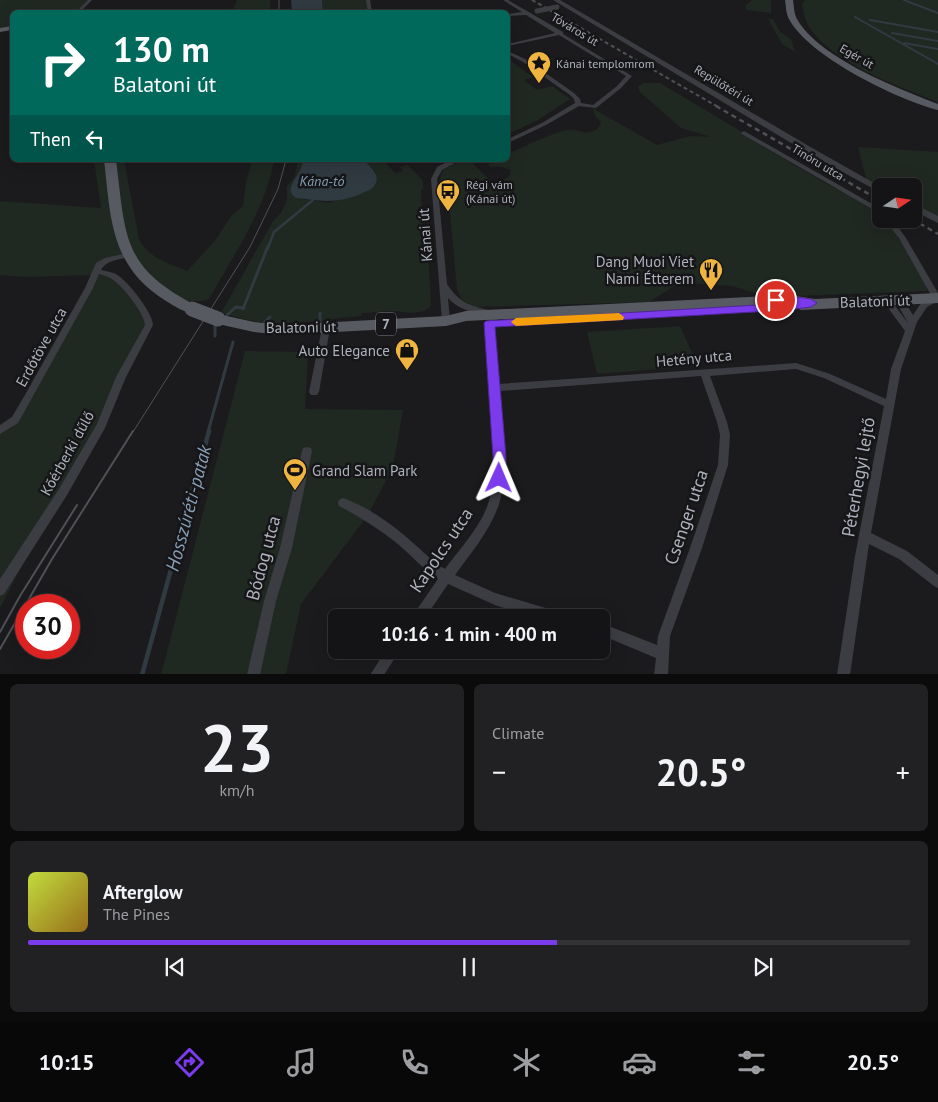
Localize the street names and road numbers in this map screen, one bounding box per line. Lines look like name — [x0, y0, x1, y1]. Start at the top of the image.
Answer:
street label: Tóváros út — [549, 9, 601, 49]
street label: Egér út — [837, 41, 877, 71]
street label: Repülőtéri út — [692, 61, 756, 109]
street label: Tinóru utca — [789, 141, 847, 183]
street label: Kánai út — [414, 208, 436, 262]
street label: Balatoni út — [839, 290, 911, 312]
street label: Erdőtöve utca — [11, 304, 71, 390]
road number: 7 — [376, 312, 396, 336]
street label: Balatoni út — [266, 317, 336, 337]
street label: Hetény utca — [655, 345, 733, 371]
street label: Kőérberki dűlő — [36, 407, 98, 499]
street label: Péterhegyi lejtő — [836, 415, 880, 539]
street label: Csenger utca — [659, 466, 713, 568]
street label: Kapolcs utca — [404, 503, 478, 597]
street label: Bódog utca — [241, 513, 285, 603]

